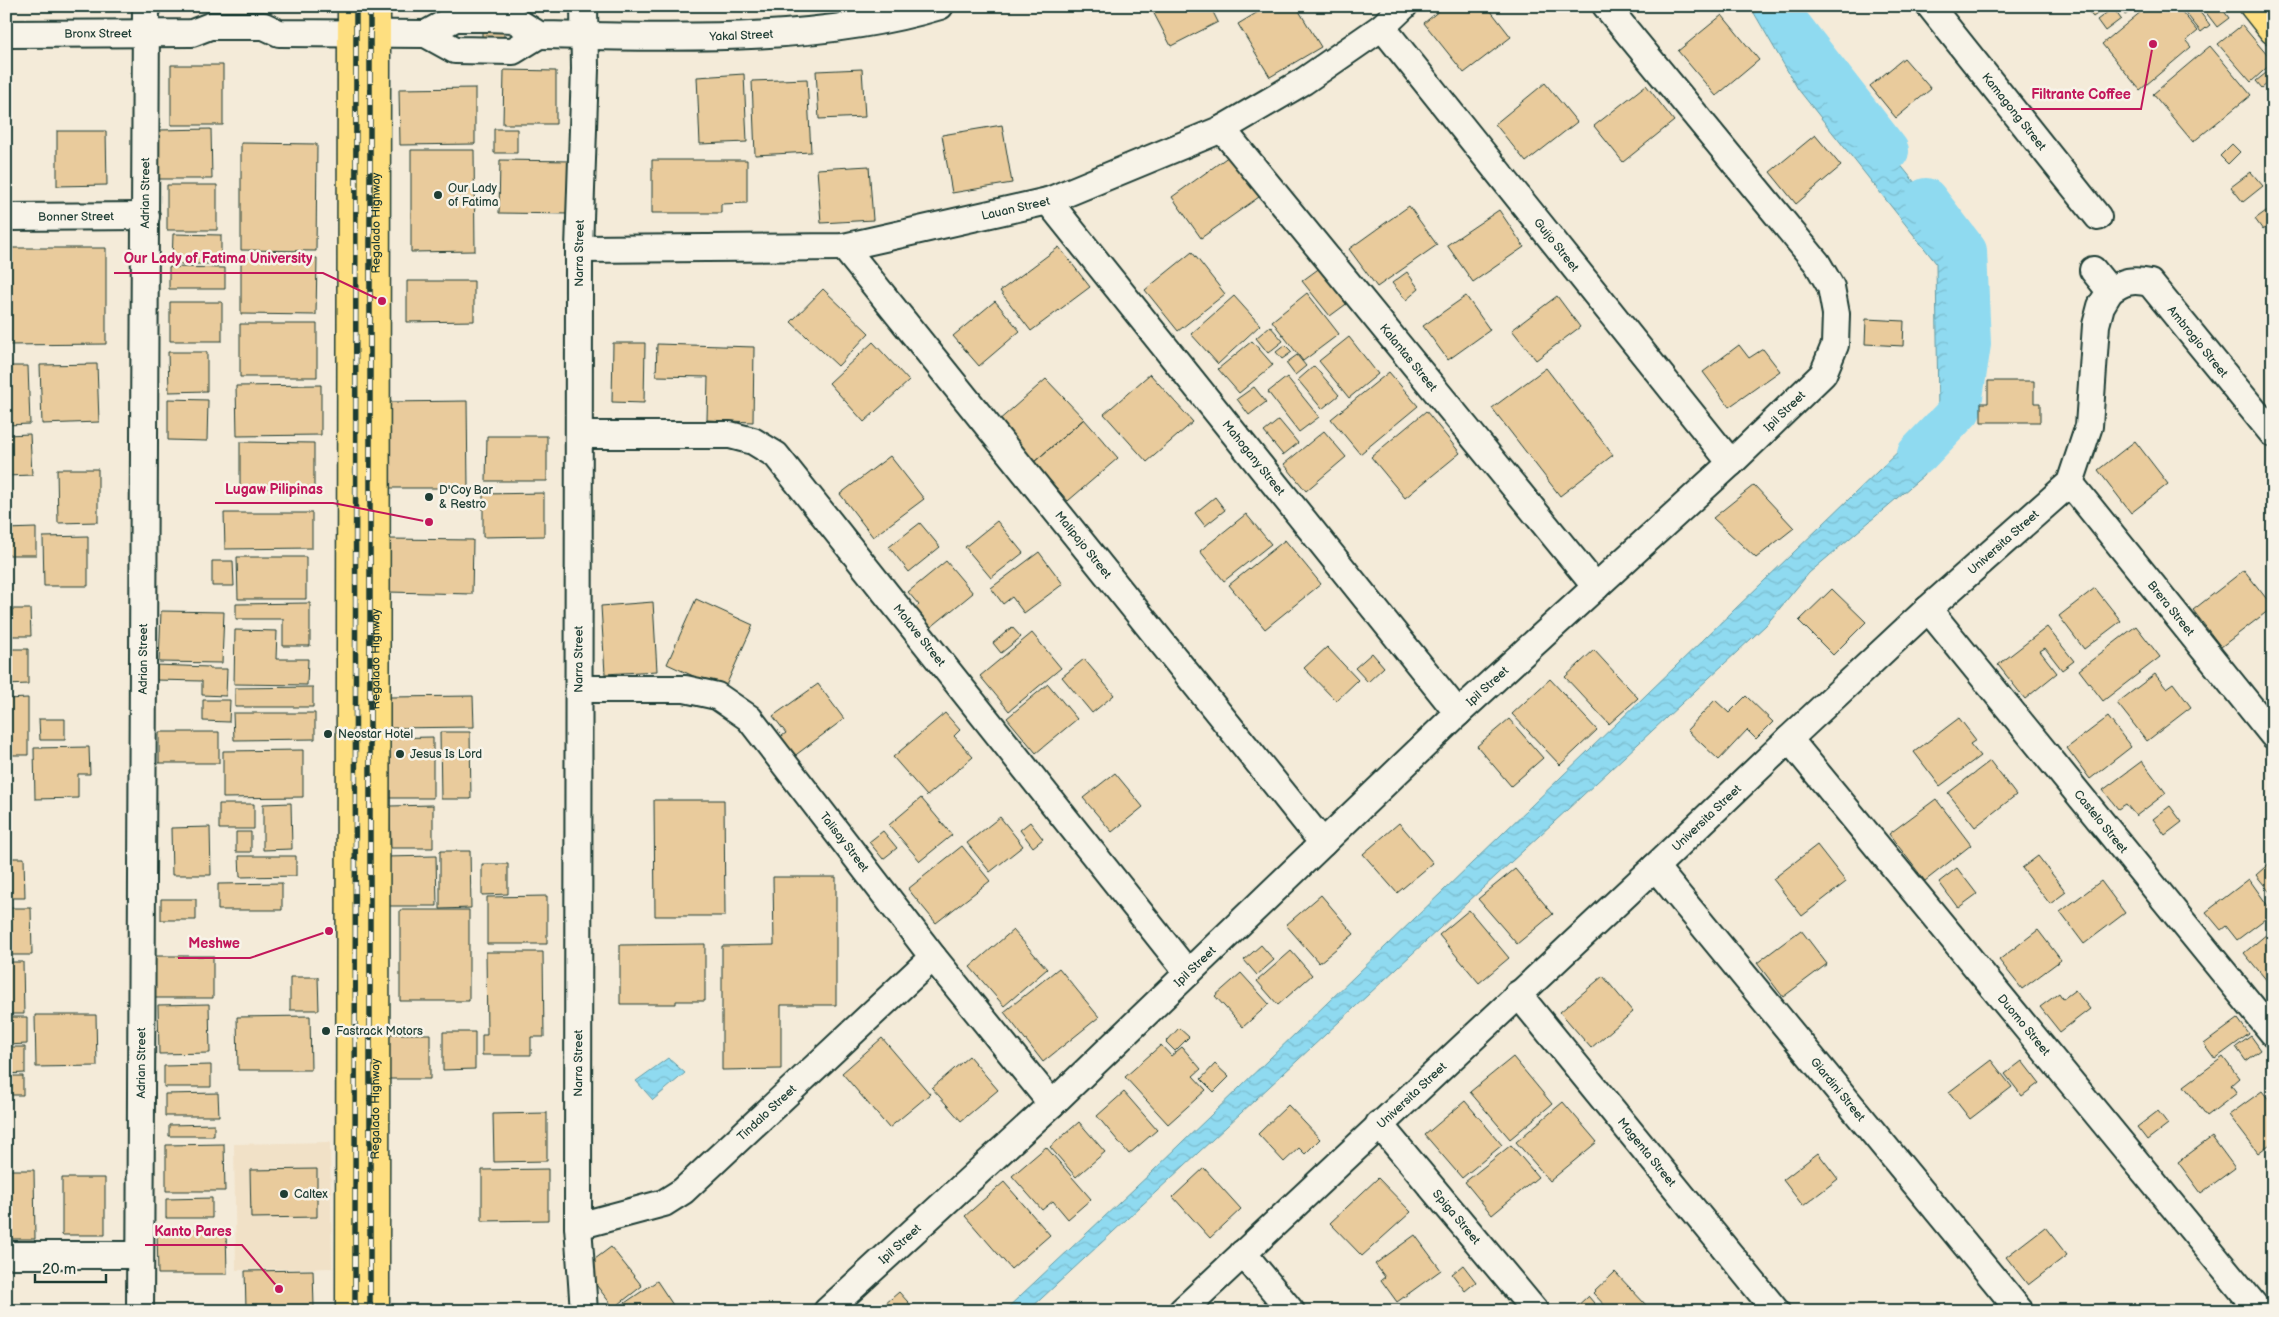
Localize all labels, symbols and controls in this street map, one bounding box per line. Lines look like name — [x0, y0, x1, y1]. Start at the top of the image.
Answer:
street label: Bronx Street — [64, 26, 132, 42]
street label: Yakal Street — [708, 27, 774, 44]
street label: Kamagong Street — [1978, 70, 2049, 154]
callout: Filtrante Coffee — [2021, 80, 2141, 109]
text: Filtrante Coffee — [2031, 86, 2131, 103]
street label: Adrian Street — [138, 157, 153, 228]
street label: Regalado Highway — [369, 172, 384, 274]
place label: Our Lady of Fatima — [448, 181, 499, 210]
marker: Our Lady of Fatima — [432, 189, 444, 201]
street label: Lauan Street — [980, 194, 1052, 224]
street label: Bonner Street — [38, 209, 114, 225]
street label: Guijo Street — [1530, 215, 1582, 275]
street label: Narra Street — [572, 219, 588, 287]
callout: Our Lady of Fatima University — [114, 244, 323, 273]
text: Our Lady of Fatima University — [124, 250, 313, 267]
street label: Ambrogio Street — [2164, 303, 2231, 381]
street label: Kalantas Street — [1376, 321, 1440, 395]
street label: Ipil Street — [1761, 388, 1809, 435]
street label: Mahogany Street — [1219, 418, 1288, 499]
callout: Lugaw Pilipinas — [215, 474, 333, 503]
text: Lugaw Pilipinas — [225, 481, 323, 498]
place label: D'Coy Bar & Restro — [439, 483, 494, 512]
marker: D'Coy Bar & Restro — [423, 491, 435, 503]
street label: Universita Street — [1965, 507, 2042, 578]
street label: Malipajo Street — [1051, 508, 1115, 582]
street label: Brera Street — [2144, 578, 2197, 639]
street label: Molave Street — [890, 601, 948, 670]
street label: Regalado Highway — [368, 608, 384, 710]
street label: Adrian Street — [136, 623, 151, 694]
street label: Narra Street — [572, 625, 587, 693]
street label: Ipil Street — [1463, 663, 1512, 710]
place label: Neostar Hotel — [338, 727, 413, 742]
marker: Neostar Hotel — [322, 728, 334, 740]
place label: Jesus Is Lord — [410, 747, 482, 762]
marker: Jesus Is Lord — [394, 748, 406, 760]
street label: Universita Street — [1669, 781, 1745, 855]
street label: Castelo Street — [2070, 787, 2131, 857]
street label: Talisay Street — [816, 809, 872, 875]
callout: Meshwe — [178, 929, 250, 958]
text: Meshwe — [188, 935, 240, 952]
street label: Ipil Street — [1171, 943, 1219, 990]
street label: Duomo Street — [1994, 991, 2053, 1059]
place label: Fastrack Motors — [336, 1024, 423, 1039]
marker: Fastrack Motors — [320, 1025, 332, 1037]
street label: Adrian Street — [134, 1027, 149, 1098]
street label: Narra Street — [571, 1029, 586, 1097]
street label: Giardini Street — [1807, 1055, 1868, 1125]
street label: Regalado Highway — [368, 1058, 383, 1160]
street label: Universita Street — [1374, 1059, 1450, 1132]
street label: Tindalo Street — [734, 1082, 800, 1144]
street label: Magenta Street — [1614, 1115, 1679, 1190]
place label: Caltex — [294, 1187, 328, 1202]
street label: Spiga Street — [1429, 1187, 1483, 1248]
marker: Caltex — [278, 1188, 290, 1200]
callout: Kanto Pares — [145, 1216, 242, 1245]
street label: Ipil Street — [876, 1221, 925, 1268]
text: Kanto Pares — [154, 1223, 232, 1240]
scale bar — [35, 1252, 106, 1284]
text: 20 m — [42, 1260, 76, 1279]

